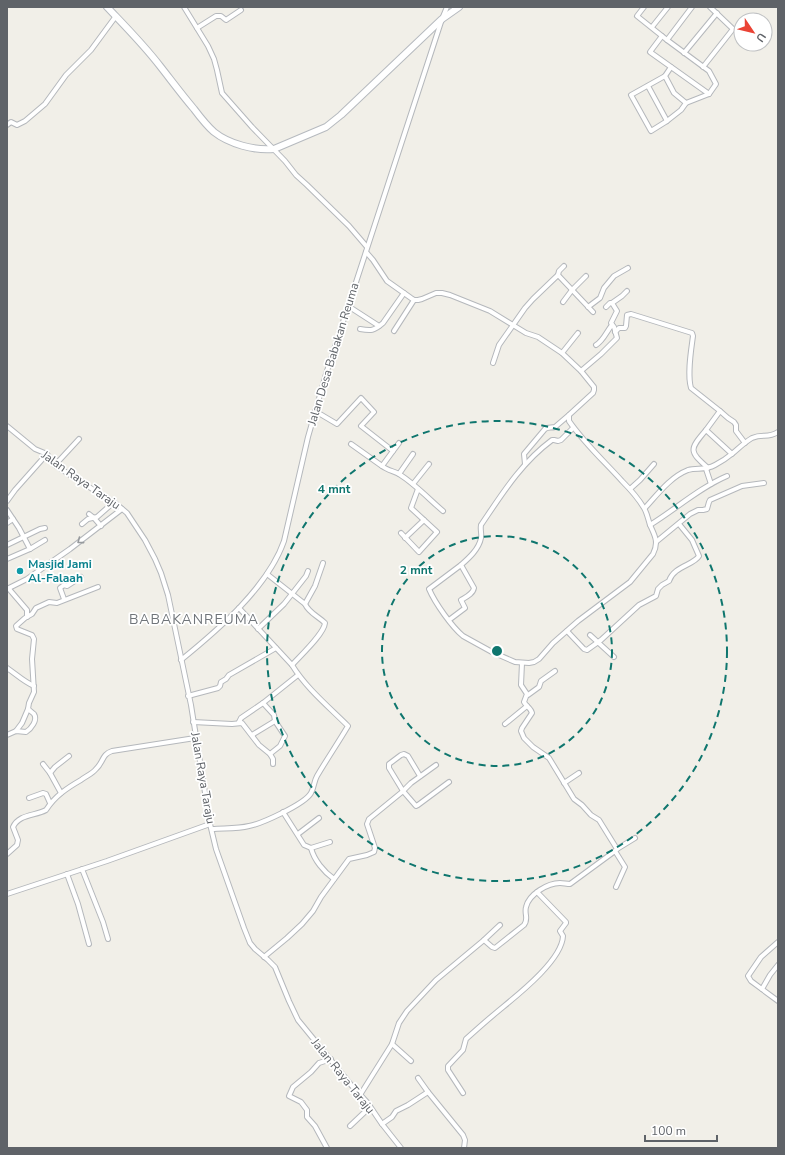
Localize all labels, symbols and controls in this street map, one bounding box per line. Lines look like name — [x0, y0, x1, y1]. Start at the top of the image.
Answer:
north arrow — [733, 12, 773, 52]
text: U — [752, 30, 769, 45]
street label: Jalan Desa Babakan Reuma — [303, 281, 362, 428]
street label: Jalan Raya Taraju — [38, 446, 124, 513]
text: 4 mnt — [318, 481, 351, 497]
one-way arrow — [78, 536, 85, 543]
place label: Masjid Jami Al-Falaah — [28, 556, 92, 586]
text: 2 mnt — [400, 562, 433, 578]
marker: Masjid Jami Al-Falaah — [15, 566, 25, 576]
district label: BABAKANREUMA — [129, 610, 259, 629]
centre of rings — [490, 644, 504, 658]
street label: Jalan Raya Taraju — [187, 730, 219, 825]
street label: Jalan Raya Taraju — [307, 1034, 378, 1117]
scale bar — [645, 1117, 717, 1143]
text: 100 m — [651, 1123, 686, 1139]

